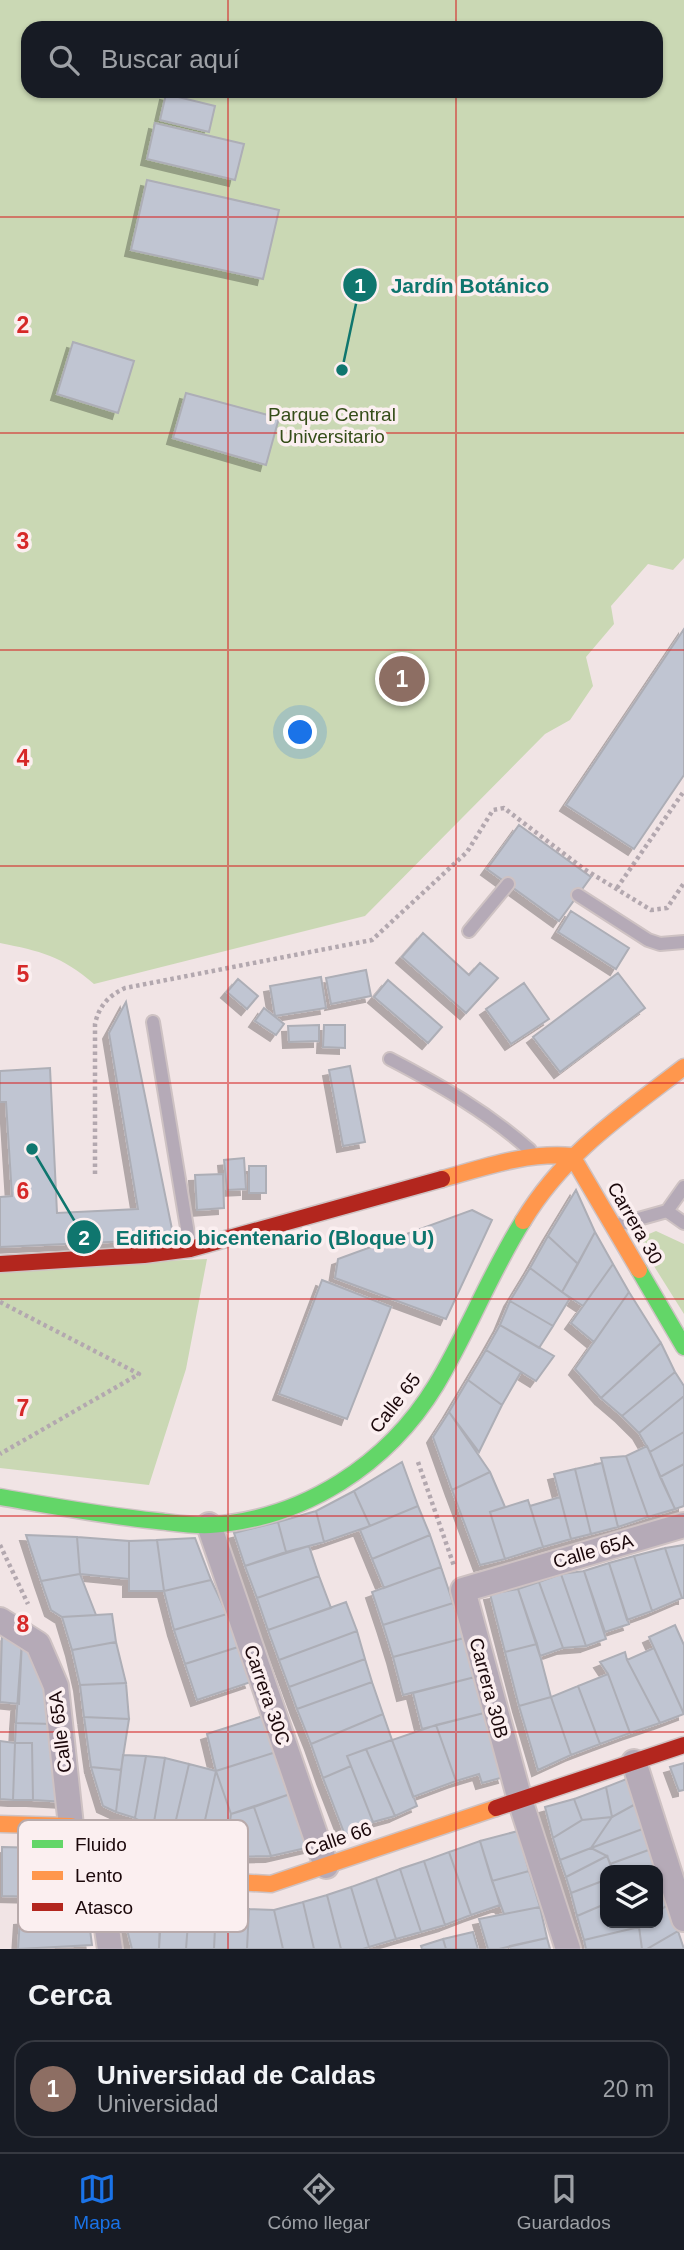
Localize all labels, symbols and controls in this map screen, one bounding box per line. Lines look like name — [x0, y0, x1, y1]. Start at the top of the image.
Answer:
search box — [21, 21, 663, 98]
icon: search — [45, 41, 83, 79]
text: Buscar aquí — [101, 44, 240, 74]
callout: Jardín Botánico — [342, 264, 564, 306]
text: 1 — [354, 274, 366, 297]
text: Jardín Botánico — [391, 274, 549, 297]
text: 2 — [17, 312, 29, 338]
park label: Parque Central Universitario — [268, 404, 396, 447]
text: 3 — [17, 528, 29, 554]
pin: 1 — [379, 653, 425, 705]
your location — [283, 715, 317, 749]
text: 4 — [17, 745, 30, 771]
text: 5 — [17, 961, 30, 987]
text: 6 — [17, 1178, 29, 1204]
street label: Carrera 30 — [603, 1178, 667, 1268]
callout: Edificio bicentenario (Bloque U) — [67, 1216, 448, 1258]
text: 2 — [78, 1226, 90, 1249]
text: Edificio bicentenario (Bloque U) — [116, 1226, 434, 1249]
street label: Calle 65 — [365, 1369, 425, 1437]
text: 7 — [17, 1395, 29, 1421]
street label: Calle 65A — [551, 1529, 636, 1572]
text: 8 — [17, 1611, 30, 1637]
street label: Carrera 30B — [465, 1635, 513, 1741]
street label: Carrera 30C — [240, 1642, 294, 1748]
street label: Calle 65A — [45, 1690, 75, 1774]
street label: Calle 66 — [302, 1818, 374, 1860]
legend — [18, 1820, 248, 1932]
text: Fluido — [75, 1834, 127, 1855]
text: Lento — [75, 1865, 123, 1886]
map controls — [600, 1865, 663, 1928]
button: layers — [600, 1865, 663, 1928]
text: Atasco — [75, 1897, 133, 1918]
text: Cerca — [28, 1978, 111, 2011]
text: Universidad de Caldas — [97, 2060, 376, 2090]
text: 1 — [47, 2076, 59, 2102]
text: 20 m — [603, 2076, 654, 2102]
text: Universidad — [97, 2091, 218, 2117]
tab: Mapa — [73, 2170, 121, 2234]
tab: Cómo llegar — [268, 2170, 370, 2234]
tab: Guardados — [517, 2170, 611, 2234]

